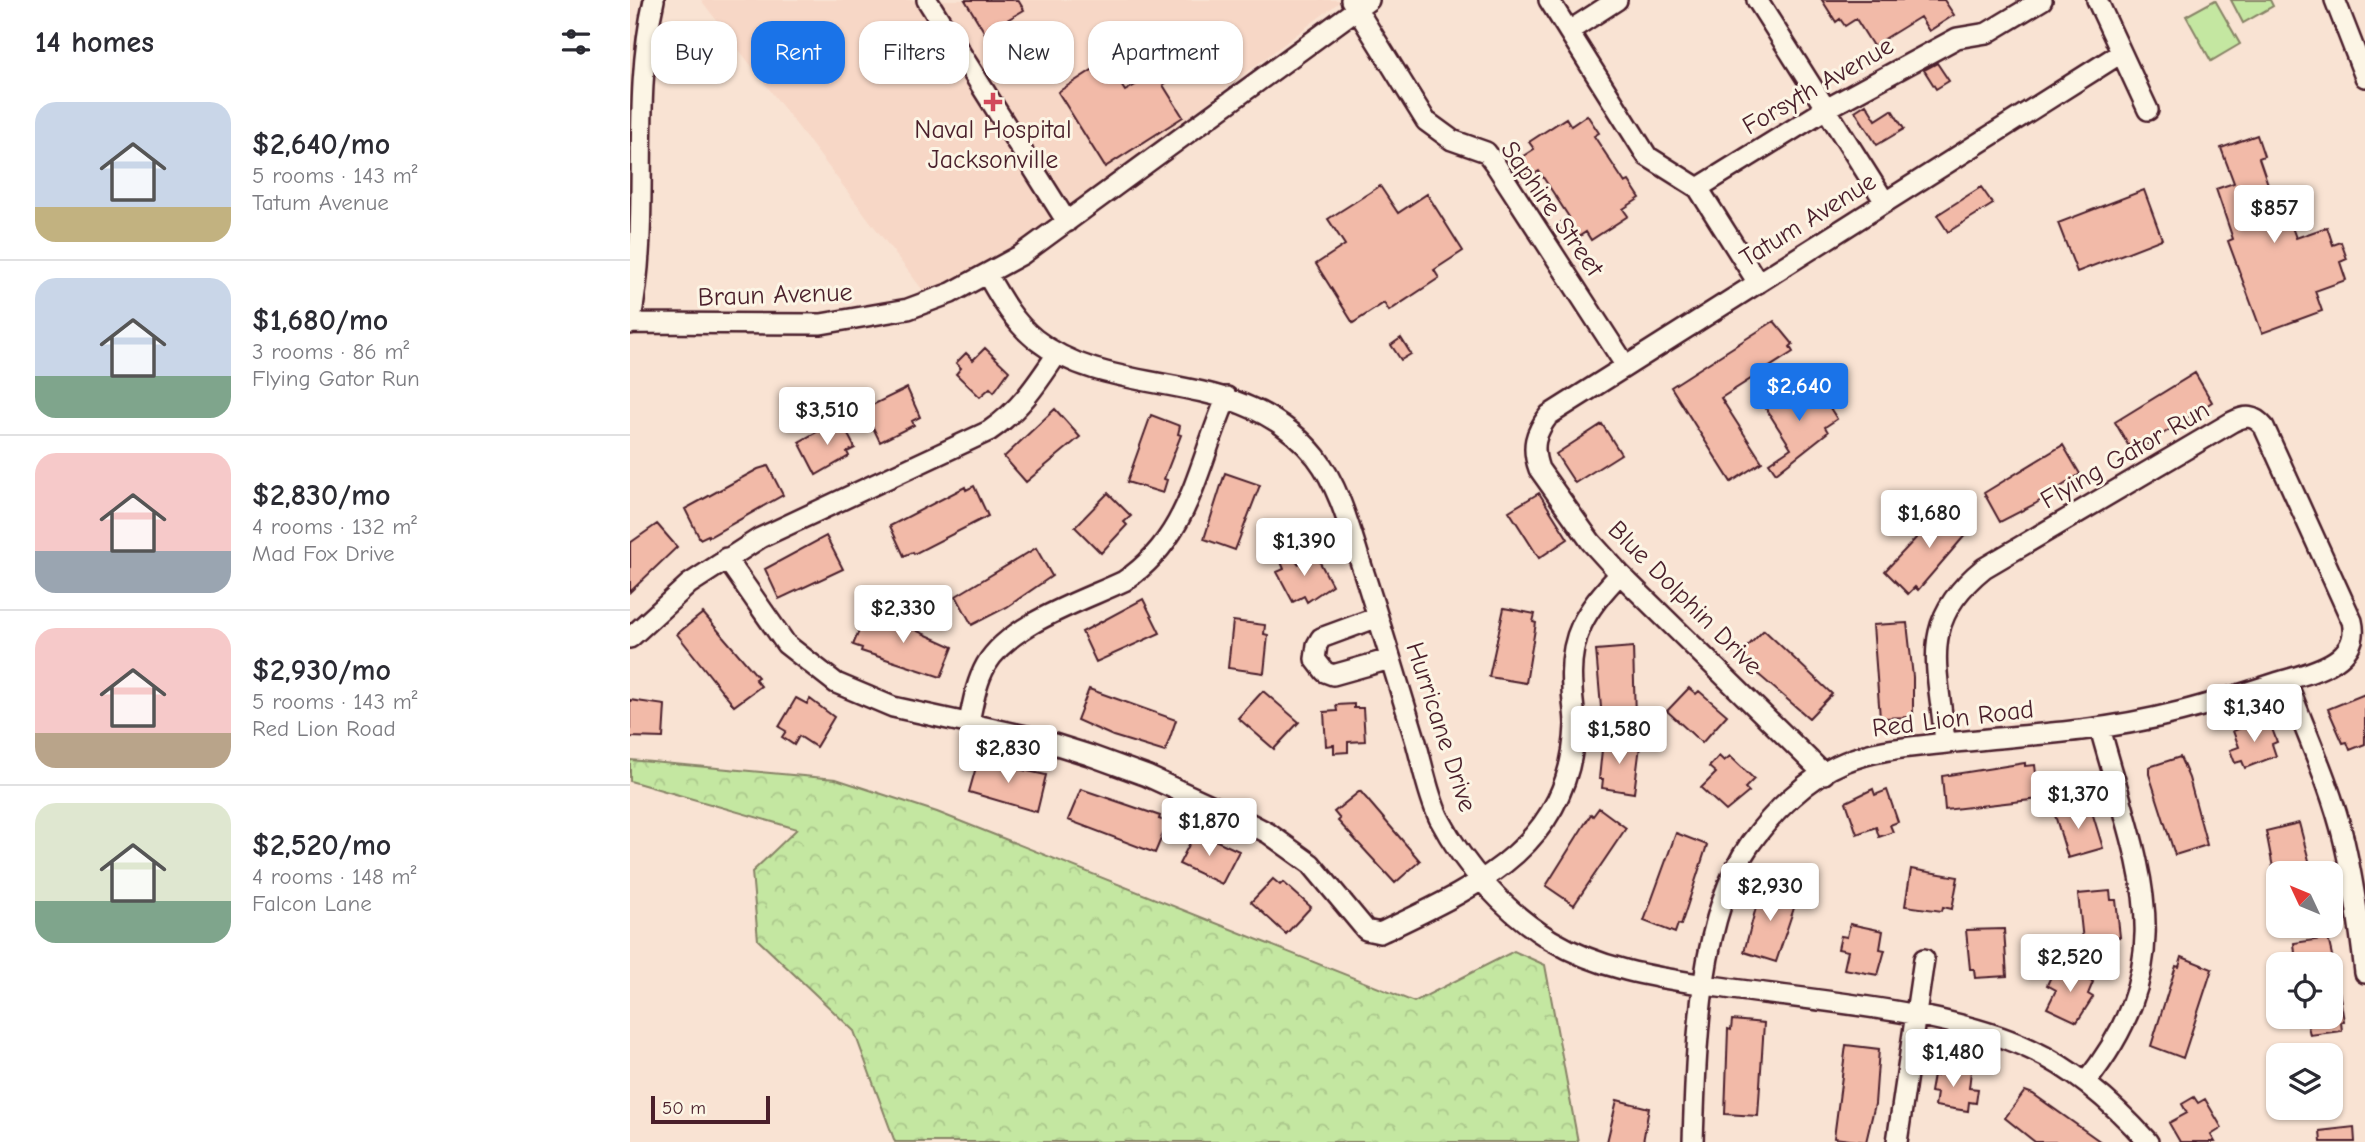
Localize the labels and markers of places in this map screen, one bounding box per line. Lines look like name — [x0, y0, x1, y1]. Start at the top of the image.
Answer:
marker: Naval Hospital Jacksonville — [983, 92, 1003, 112]
place label: Naval Hospital Jacksonville — [914, 115, 1072, 175]
pin: $857 — [2233, 186, 2315, 245]
pin: $2,640 — [1742, 364, 1856, 423]
pin: $3,510 — [770, 388, 884, 447]
pin: $1,680 — [1872, 490, 1986, 550]
pin: $1,390 — [1247, 518, 1361, 578]
pin: $2,330 — [846, 586, 960, 645]
pin: $1,340 — [2197, 684, 2311, 744]
pin: $1,580 — [1562, 706, 1676, 766]
pin: $2,830 — [951, 726, 1065, 785]
pin: $1,370 — [2021, 772, 2135, 831]
pin: $1,870 — [1152, 798, 1266, 858]
pin: $2,930 — [1713, 864, 1827, 923]
pin: $2,520 — [2013, 934, 2127, 994]
pin: $1,480 — [1896, 1030, 2010, 1089]

